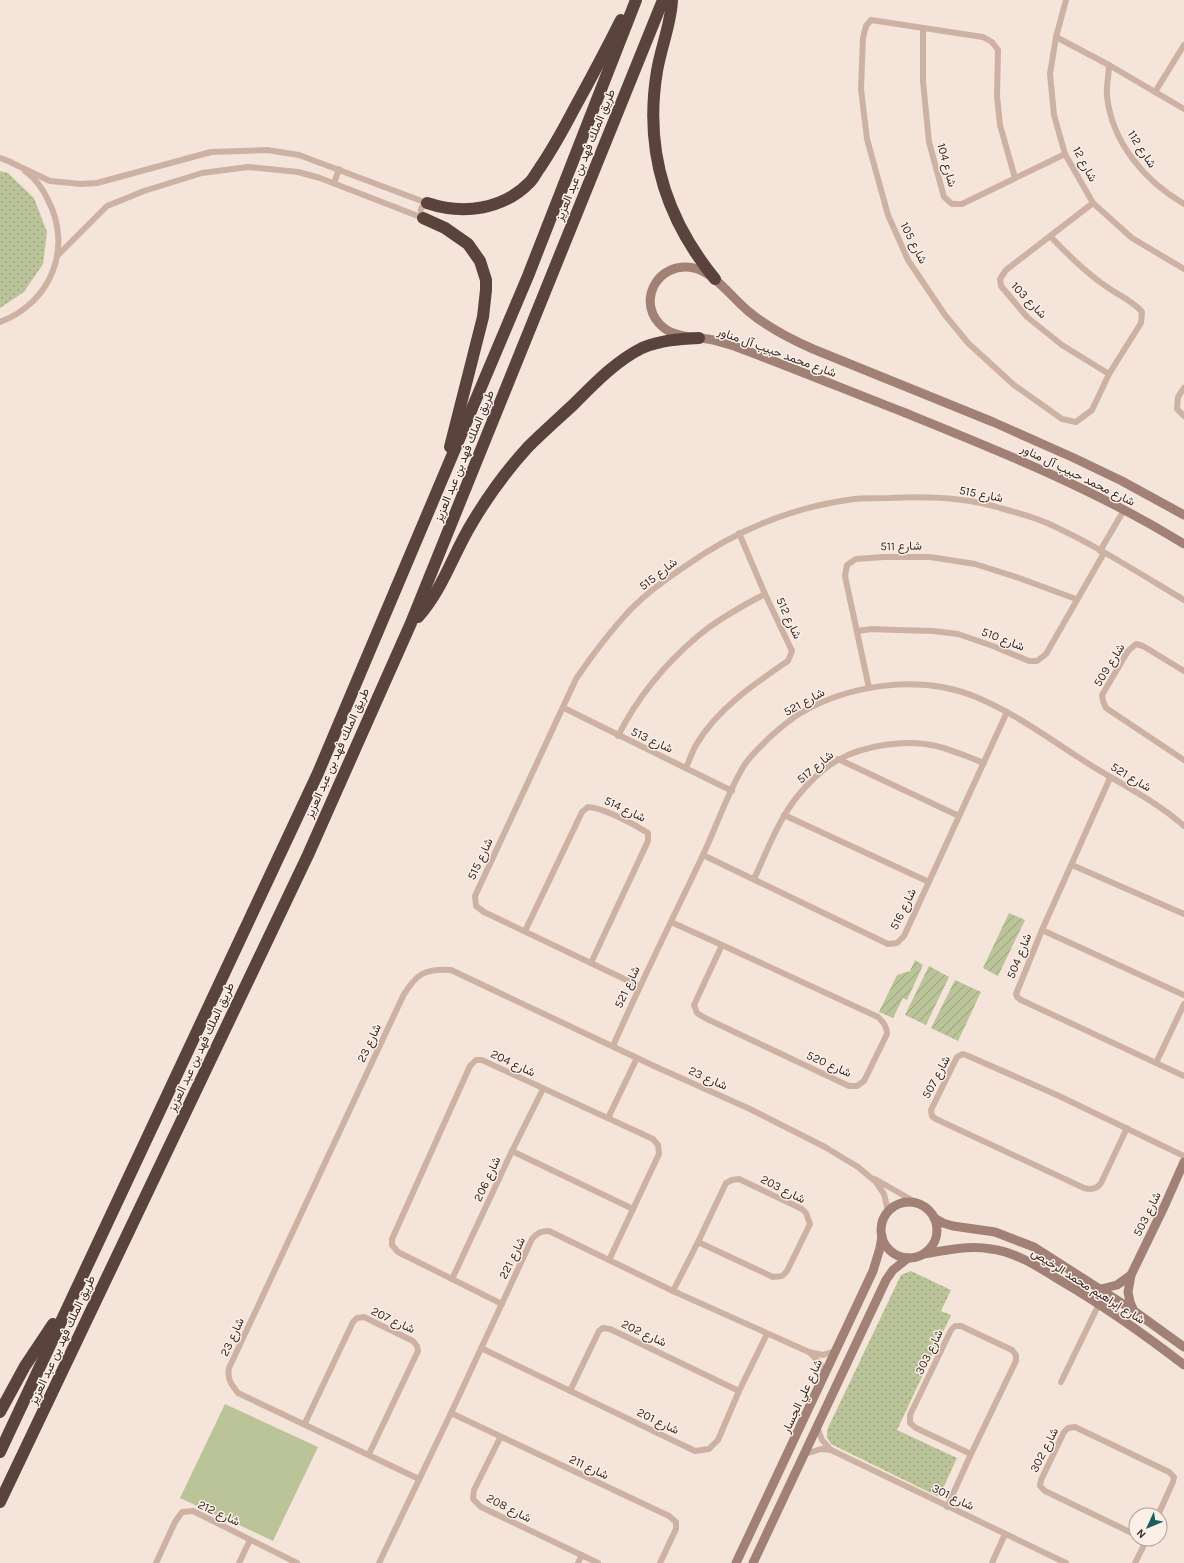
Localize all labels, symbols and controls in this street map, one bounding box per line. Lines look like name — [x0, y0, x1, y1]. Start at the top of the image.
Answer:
street label: طريق الملك فهد بن عبد العزيز — [552, 87, 619, 224]
street label: شارع 112 — [1123, 128, 1159, 171]
street label: شارع 104 — [933, 142, 960, 189]
street label: شارع 12 — [1068, 144, 1100, 185]
street label: شارع 105 — [896, 220, 930, 267]
street label: شارع 103 — [1007, 279, 1050, 323]
street label: شارع محمد حبيب آل مناور — [714, 324, 838, 382]
street label: طريق الملك فهد بن عبد العزيز — [431, 388, 498, 525]
street label: شارع محمد حبيب آل مناور — [1017, 441, 1137, 511]
street label: شارع 515 — [957, 483, 1004, 507]
street label: شارع 511 — [880, 539, 922, 555]
street label: شارع 515 — [636, 555, 681, 595]
street label: شارع 512 — [771, 595, 805, 642]
street label: شارع 510 — [979, 624, 1026, 655]
street label: شارع 509 — [1090, 641, 1129, 690]
street label: شارع 521 — [781, 685, 828, 721]
street label: طريق الملك فهد بن عبد العزيز — [302, 686, 373, 822]
street label: شارع 513 — [628, 724, 675, 758]
street label: شارع 517 — [794, 748, 837, 788]
street label: شارع 521 — [1107, 759, 1154, 796]
street label: شارع 514 — [601, 793, 648, 827]
street label: شارع 515 — [464, 836, 498, 883]
street label: شارع 516 — [887, 886, 921, 933]
street label: شارع 504 — [1004, 931, 1036, 981]
street label: شارع 521 — [611, 964, 645, 1011]
street label: طريق الملك فهد بن عبد العزيز — [164, 980, 238, 1115]
street label: شارع 23 — [354, 1021, 386, 1065]
street label: شارع 204 — [488, 1047, 538, 1081]
street label: شارع 520 — [803, 1048, 854, 1082]
street label: شارع 507 — [919, 1053, 955, 1102]
street label: شارع 23 — [686, 1063, 730, 1095]
street label: شارع 206 — [471, 1154, 505, 1205]
street label: شارع 203 — [757, 1172, 808, 1208]
street label: شارع 503 — [1130, 1189, 1166, 1240]
street label: شارع 221 — [496, 1235, 530, 1282]
street label: شارع إبراهيم محمد الرخيص — [1028, 1245, 1147, 1328]
street label: طريق الملك فهد بن عبد العزيز — [25, 1273, 99, 1408]
street label: شارع 207 — [368, 1304, 417, 1338]
street label: شارع 23 — [217, 1315, 249, 1359]
street label: شارع 202 — [618, 1317, 669, 1351]
street label: شارع 303 — [912, 1327, 948, 1378]
street label: شارع علي الجسار — [778, 1357, 828, 1437]
street label: شارع 201 — [634, 1405, 681, 1439]
street label: شارع 302 — [1027, 1425, 1063, 1476]
street label: شارع 211 — [566, 1452, 611, 1484]
street label: شارع 301 — [929, 1481, 976, 1515]
street label: شارع 208 — [483, 1491, 534, 1527]
street label: شارع 212 — [195, 1497, 242, 1531]
north arrow — [1128, 1507, 1168, 1547]
text: N — [1134, 1526, 1149, 1541]

